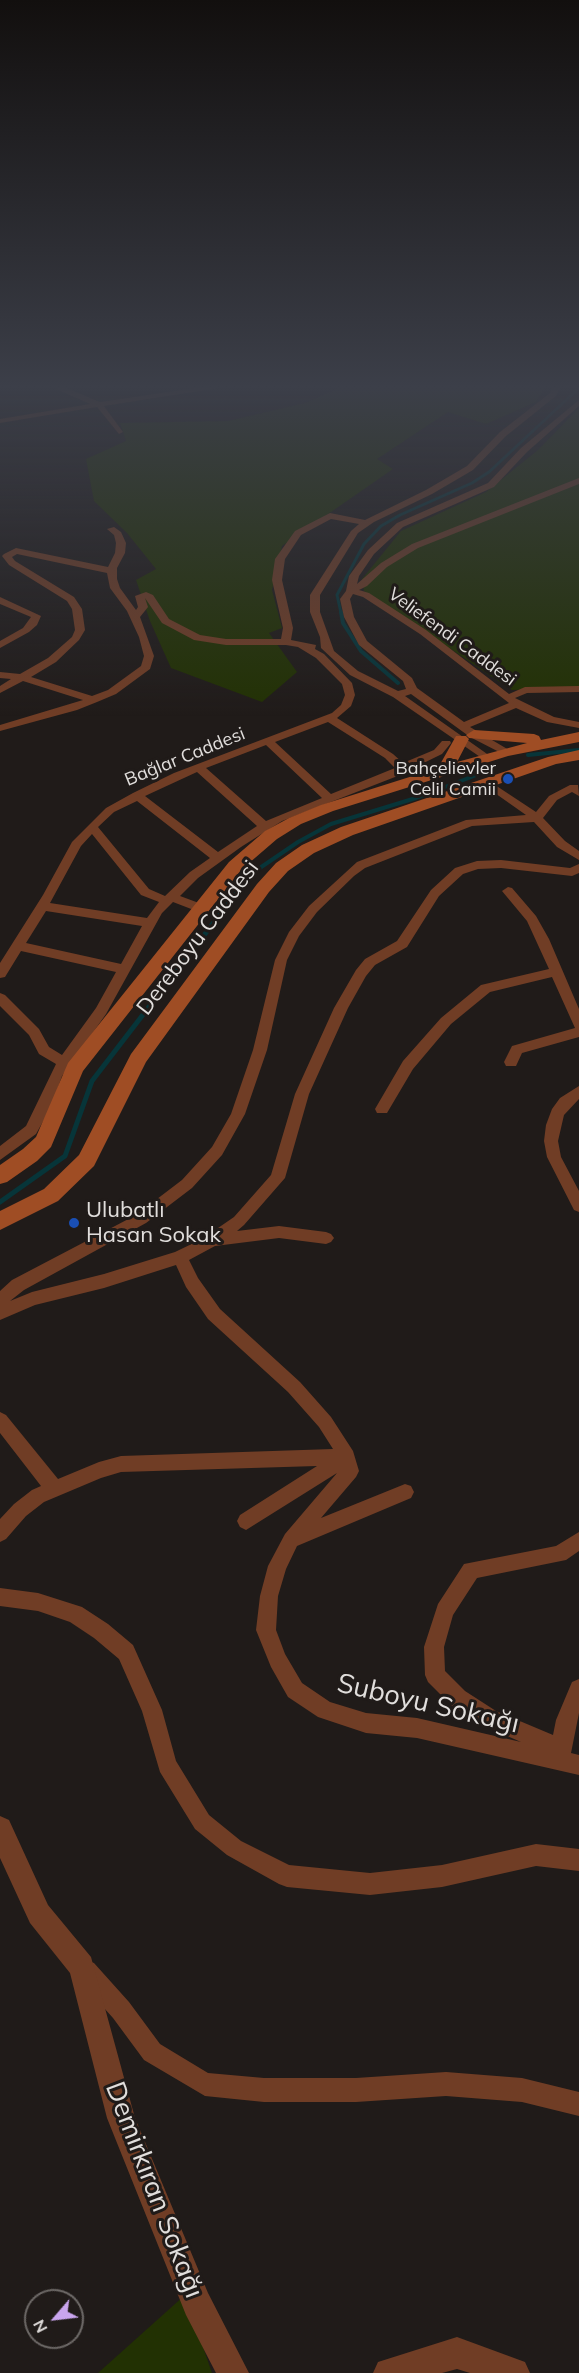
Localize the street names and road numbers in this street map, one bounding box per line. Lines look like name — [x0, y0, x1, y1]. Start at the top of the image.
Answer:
street label: Veliefendi Caddesi — [384, 583, 520, 691]
street label: Bağlar Caddesi — [122, 723, 248, 791]
street label: Dereboyu Caddesi — [131, 856, 265, 1020]
street label: Suboyu Sokağı — [334, 1667, 522, 1741]
street label: Demirkıran Sokağı — [98, 2077, 210, 2303]

